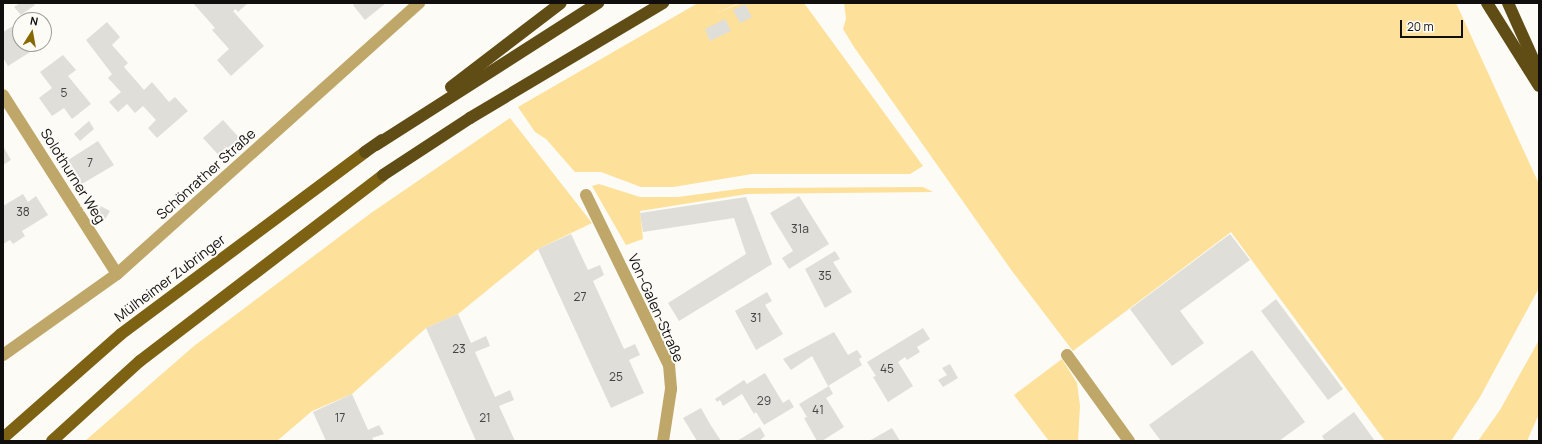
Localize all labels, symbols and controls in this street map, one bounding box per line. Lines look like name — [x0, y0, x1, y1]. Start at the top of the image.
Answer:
north arrow — [12, 12, 52, 52]
scale bar — [1402, 12, 1465, 38]
text: N — [29, 13, 40, 29]
text: 20 m — [1407, 18, 1434, 35]
house number: 5 — [61, 86, 67, 100]
street label: Solothurner Weg — [37, 125, 109, 227]
street label: Schönrather Straße — [153, 125, 259, 223]
house number: 7 — [87, 156, 93, 170]
house number: 38 — [16, 205, 30, 219]
house number: 31a — [791, 222, 809, 236]
street label: Mülheimer Zubringer — [111, 231, 229, 325]
street label: Von-Galen-Straße — [625, 251, 687, 365]
house number: 35 — [818, 269, 832, 283]
house number: 27 — [574, 290, 586, 304]
house number: 31 — [750, 311, 762, 325]
house number: 23 — [452, 342, 466, 356]
house number: 45 — [880, 362, 894, 376]
house number: 25 — [609, 370, 623, 384]
house number: 29 — [757, 394, 771, 408]
house number: 41 — [812, 403, 824, 417]
house number: 17 — [335, 411, 345, 425]
house number: 21 — [479, 411, 491, 425]

